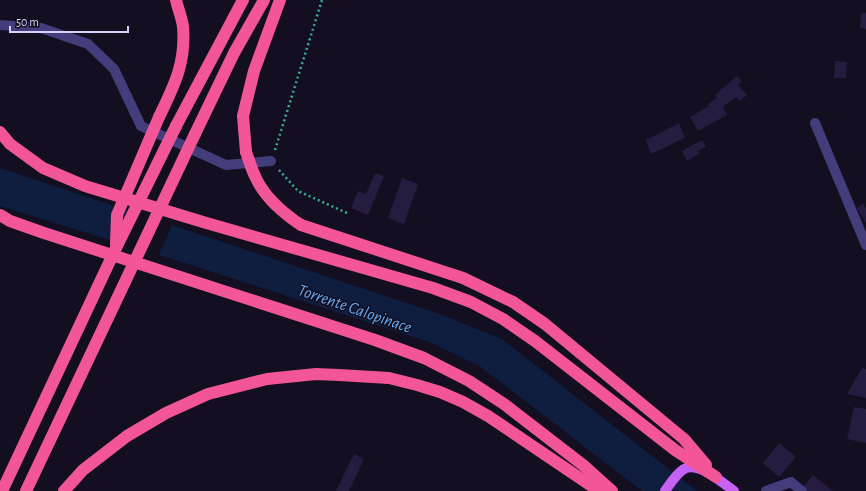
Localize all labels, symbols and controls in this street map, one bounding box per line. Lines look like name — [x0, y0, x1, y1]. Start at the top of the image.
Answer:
scale bar — [10, 8, 128, 34]
text: 50 m — [16, 16, 39, 28]
water label: Torrente Calopinace — [295, 281, 414, 337]

